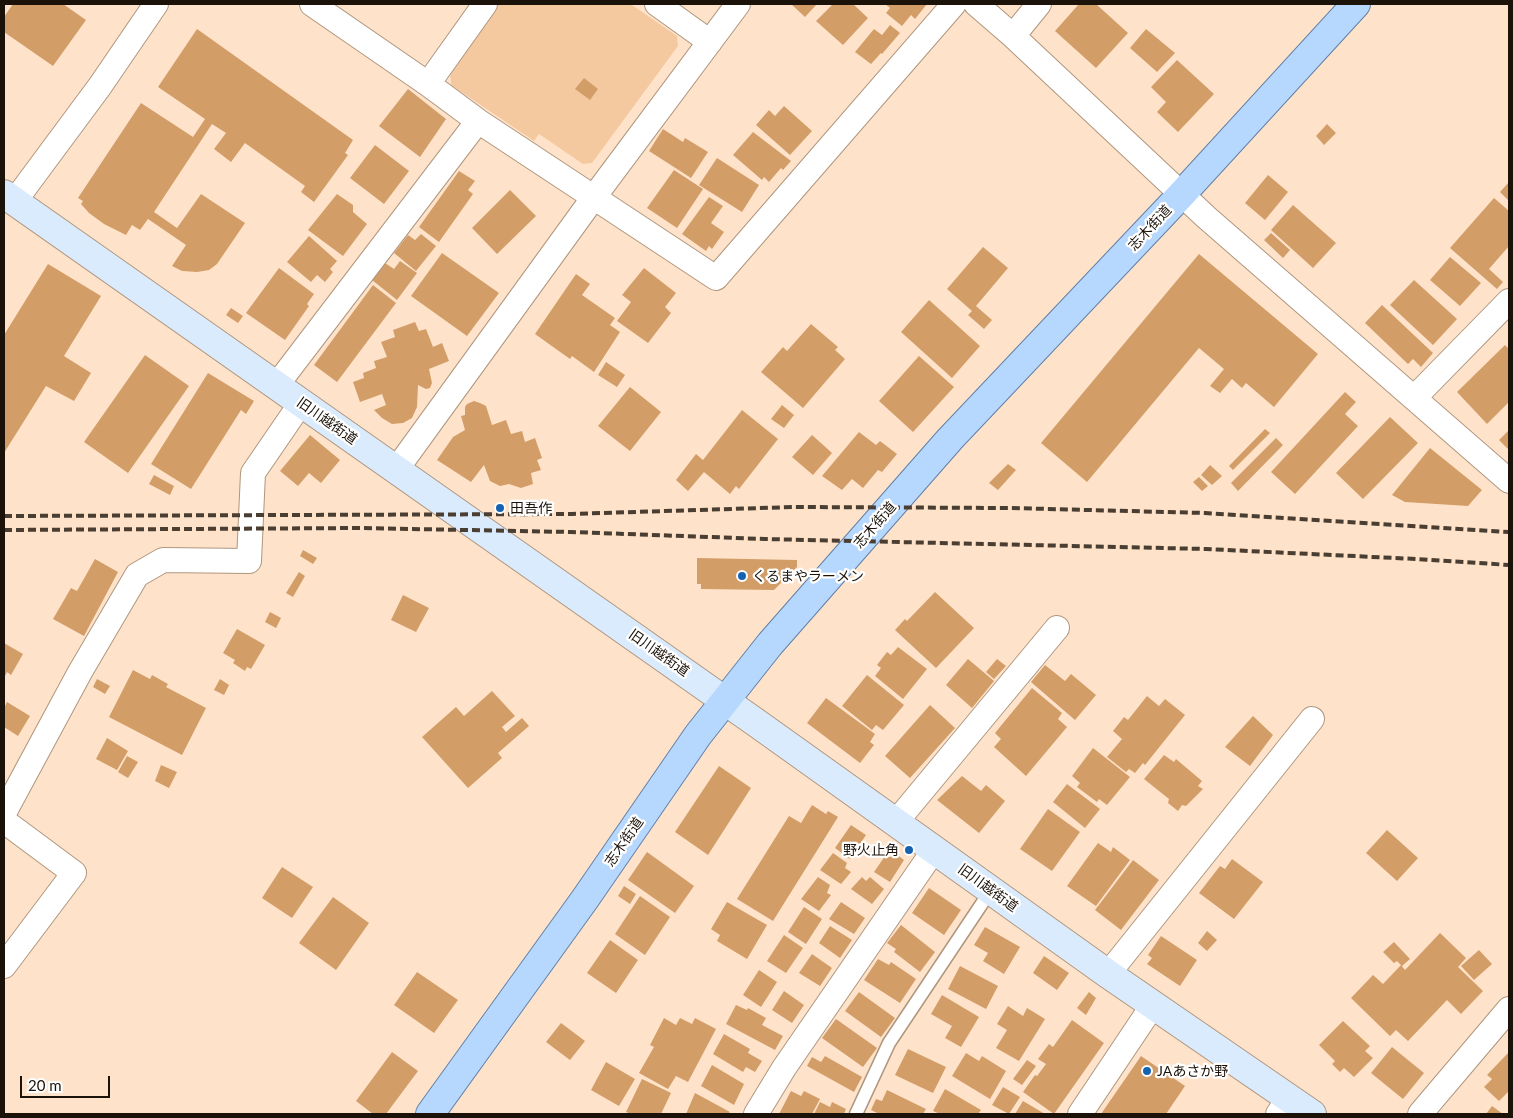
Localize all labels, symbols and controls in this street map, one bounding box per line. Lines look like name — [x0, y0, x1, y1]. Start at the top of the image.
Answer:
street label: 志木街道 — [1125, 202, 1175, 254]
street label: 旧川越街道 — [294, 394, 360, 448]
street label: 志木街道 — [850, 498, 900, 552]
place label: 田吾作 — [510, 500, 552, 516]
marker: 田吾作 — [494, 502, 506, 514]
place label: くるまやラーメン — [752, 568, 864, 584]
marker: くるまやラーメン — [736, 570, 748, 582]
street label: 旧川越街道 — [626, 626, 692, 680]
street label: 志木街道 — [601, 814, 647, 870]
place label: 野火止角 — [843, 842, 899, 858]
marker: 野火止角 — [903, 844, 915, 856]
street label: 旧川越街道 — [955, 861, 1021, 915]
place label: JAあさか野 — [1157, 1063, 1228, 1079]
marker: JAあさか野 — [1141, 1065, 1153, 1077]
scale bar — [22, 1066, 112, 1098]
text: 20 m — [28, 1076, 62, 1094]

